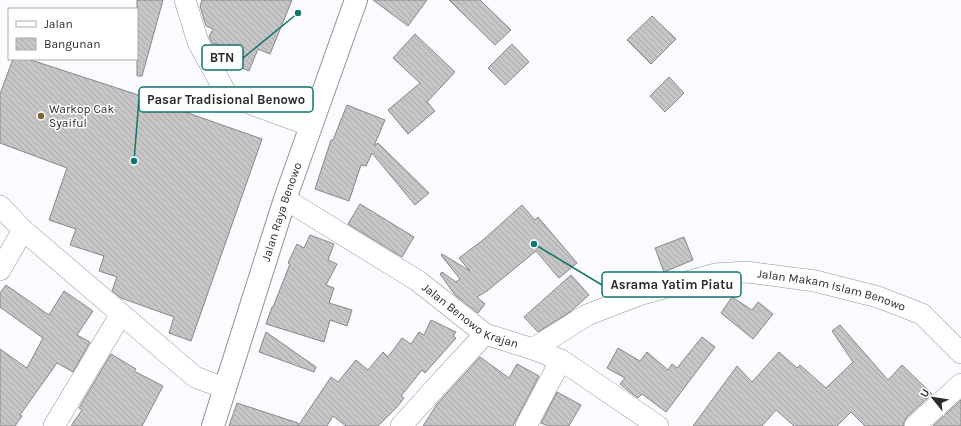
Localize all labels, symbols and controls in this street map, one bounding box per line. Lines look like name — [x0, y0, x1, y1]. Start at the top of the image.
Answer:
legend — [8, 8, 138, 60]
text: Jalan — [44, 17, 73, 31]
text: Bangunan — [44, 37, 100, 51]
callout: BTN — [202, 45, 243, 70]
text: BTN — [210, 50, 234, 65]
callout: Pasar Tradisional Benowo — [139, 87, 313, 112]
text: Pasar Tradisional Benowo — [147, 92, 305, 107]
place label: Warkop Cak Syaiful — [49, 102, 114, 130]
marker: Warkop Cak Syaiful — [36, 111, 46, 121]
street label: Jalan Raya Benowo — [259, 160, 305, 263]
street label: Jalan Makam Islam Benowo — [756, 266, 908, 314]
callout: Asrama Yatim Piatu — [602, 272, 741, 297]
text: Asrama Yatim Piatu — [611, 277, 733, 292]
street label: Jalan Benowo Krajan — [419, 280, 520, 351]
north arrow — [913, 378, 953, 418]
text: U — [917, 387, 932, 400]

